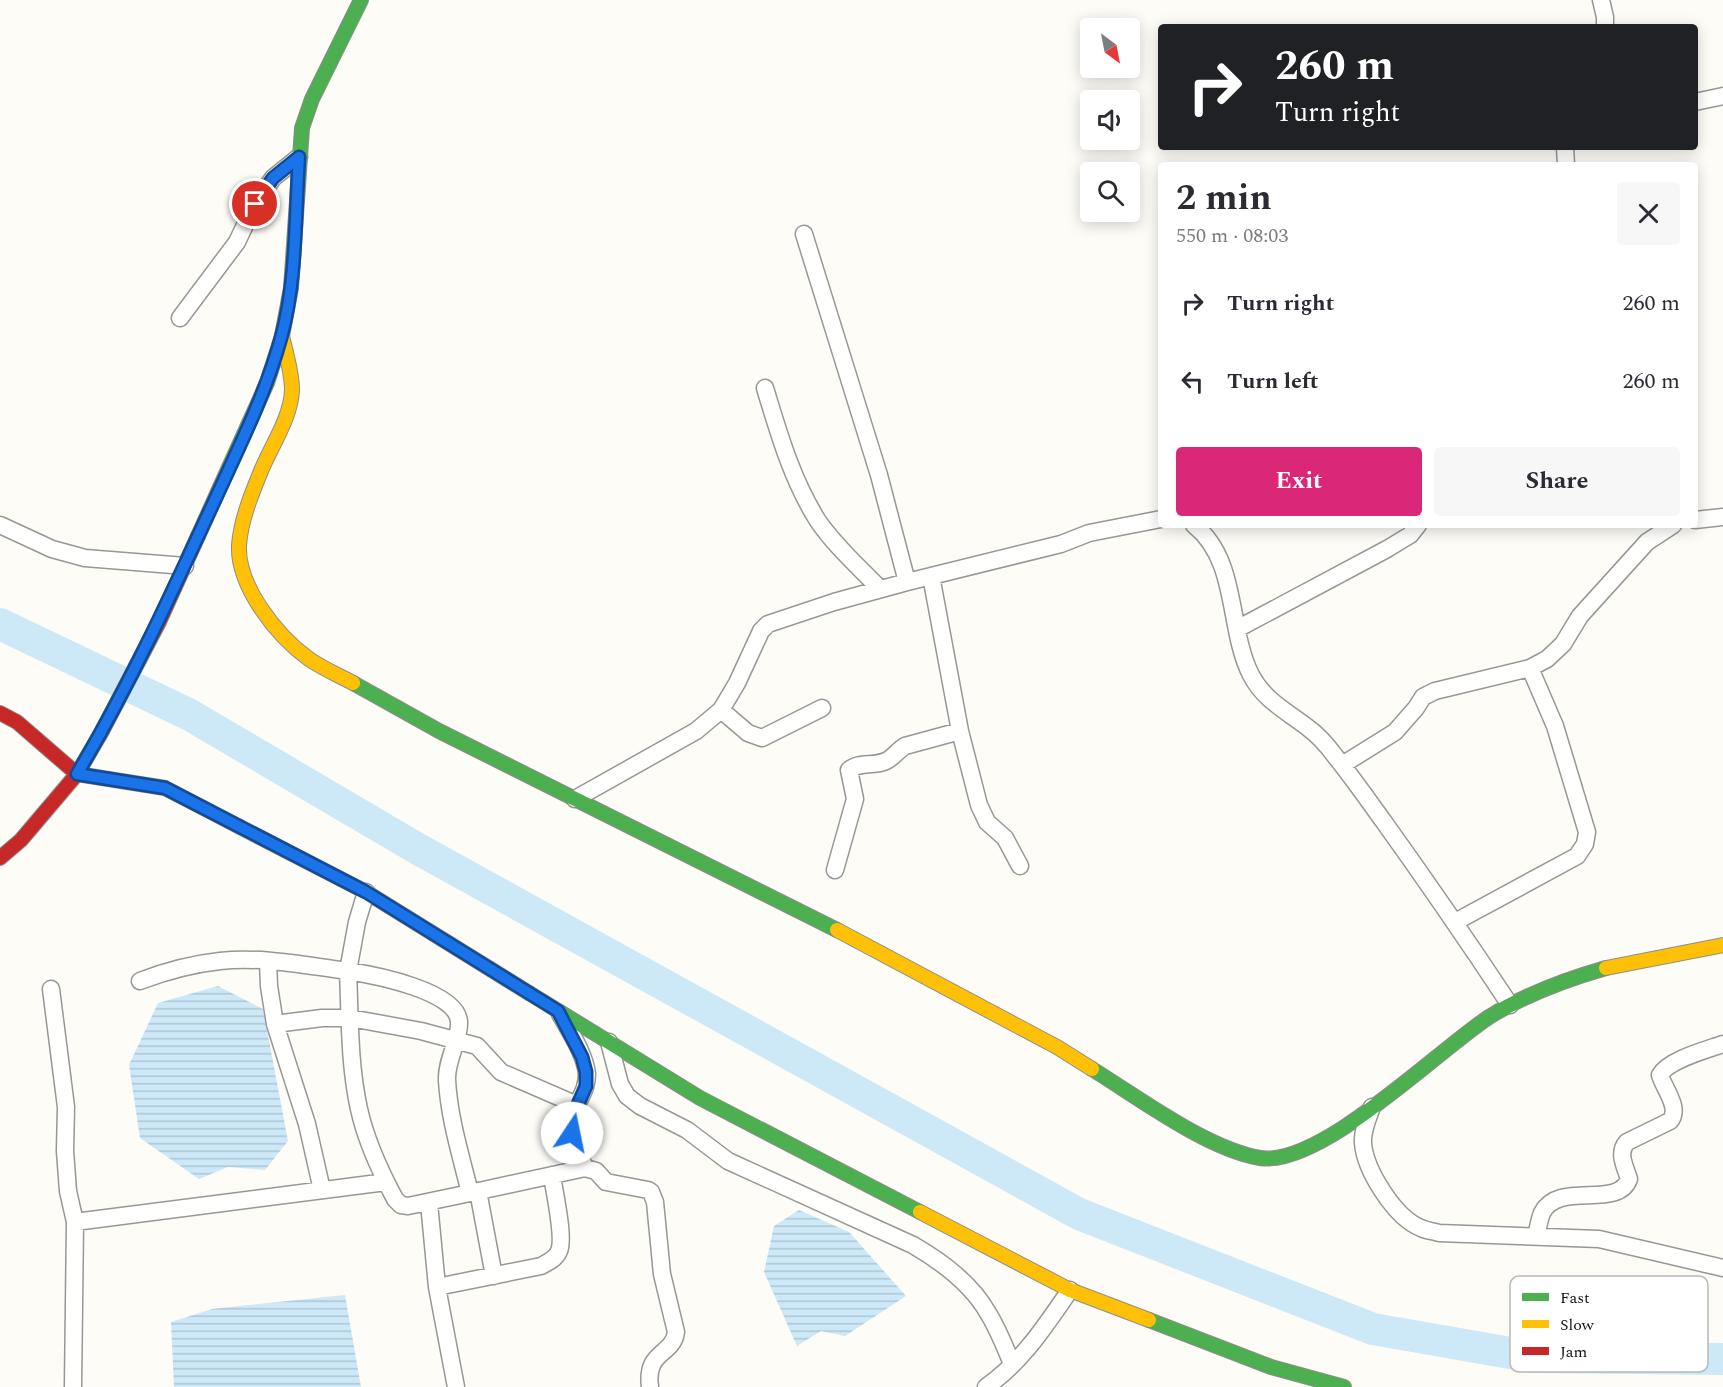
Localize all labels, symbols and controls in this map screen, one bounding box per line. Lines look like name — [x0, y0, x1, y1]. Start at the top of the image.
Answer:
north arrow — [1080, 18, 1140, 78]
map controls — [1080, 18, 1140, 222]
text: 260 m — [1275, 35, 1394, 98]
icon: right — [1176, 48, 1254, 126]
button: sound — [1080, 90, 1140, 150]
text: Turn right — [1275, 92, 1400, 134]
button: search — [1080, 162, 1140, 222]
text: 2 min — [1176, 171, 1272, 226]
pin — [229, 178, 280, 229]
button: close — [1617, 182, 1680, 245]
icon: arrive — [238, 187, 271, 220]
text: 550 m · 08:03 — [1176, 221, 1288, 251]
icon: right — [1176, 287, 1209, 320]
text: Turn right — [1227, 287, 1334, 320]
text: 260 m — [1623, 287, 1680, 320]
icon: left — [1176, 365, 1209, 398]
text: Turn left — [1227, 365, 1319, 398]
text: 260 m — [1623, 365, 1680, 398]
button: Exit — [1176, 447, 1422, 516]
button: Share — [1434, 447, 1680, 516]
position arrow — [540, 1101, 604, 1165]
legend — [1510, 1276, 1708, 1372]
text: Fast — [1560, 1286, 1590, 1310]
text: Slow — [1560, 1313, 1595, 1337]
text: Jam — [1560, 1340, 1588, 1364]

